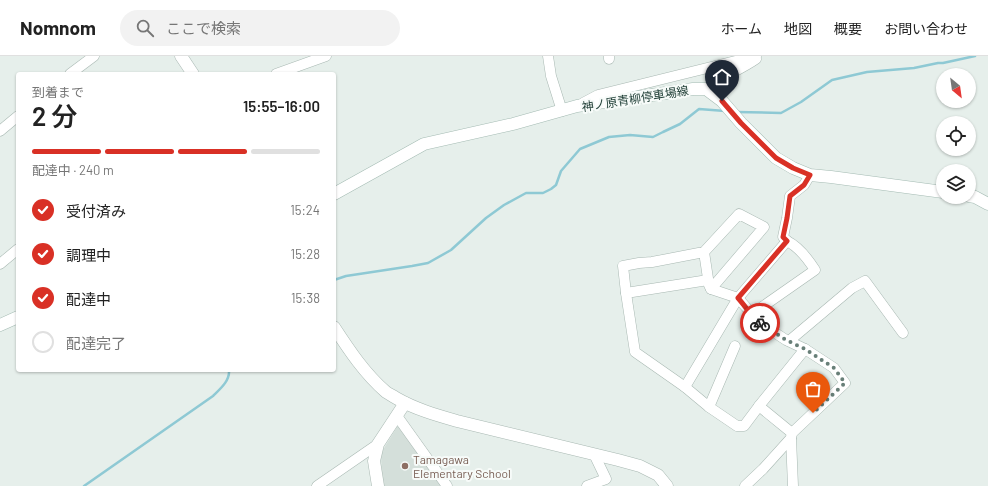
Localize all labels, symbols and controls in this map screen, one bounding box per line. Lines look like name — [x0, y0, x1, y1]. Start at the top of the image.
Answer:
search box — [120, 10, 400, 46]
text: Nomnom — [20, 16, 96, 39]
icon: search — [134, 17, 156, 39]
text: ここで検索 — [166, 19, 241, 37]
text: ホーム — [720, 20, 762, 37]
text: 地図 — [784, 20, 812, 37]
text: 概要 — [834, 20, 862, 37]
text: お問い合わせ — [884, 20, 968, 37]
pin — [705, 60, 739, 101]
icon: home — [711, 66, 733, 88]
north arrow — [936, 68, 976, 108]
map controls — [936, 68, 976, 204]
street label: 神ノ原青柳停車場線 — [581, 83, 689, 113]
text: 到着まで — [32, 84, 84, 100]
text: 15:55–16:00 — [243, 97, 320, 115]
text: 2 分 — [32, 100, 78, 131]
button: locate — [936, 116, 976, 156]
text: 配達中 · 240 m — [32, 162, 114, 178]
button: layers — [936, 164, 976, 204]
icon: check — [32, 199, 54, 221]
text: 受付済み — [66, 202, 126, 220]
text: 15:24 — [290, 202, 320, 218]
icon: check — [32, 243, 54, 265]
text: 調理中 — [66, 246, 111, 264]
text: 15:28 — [291, 246, 320, 262]
icon: check — [32, 287, 54, 309]
text: 配達中 — [66, 290, 111, 308]
text: 15:38 — [291, 290, 320, 306]
courier — [740, 303, 780, 343]
icon: bike — [749, 312, 771, 334]
text: 配達完了 — [66, 334, 126, 352]
pin — [796, 372, 830, 413]
icon: bag — [802, 378, 824, 400]
place label: Tamagawa Elementary School — [413, 452, 511, 480]
marker: Tamagawa Elementary School — [400, 461, 410, 471]

